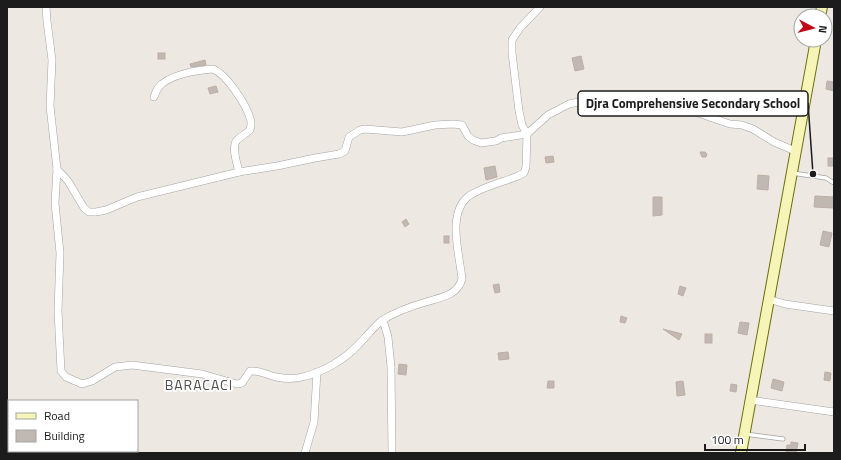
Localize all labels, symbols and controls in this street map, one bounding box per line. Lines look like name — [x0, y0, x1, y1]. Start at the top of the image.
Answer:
north arrow — [793, 8, 833, 48]
text: N — [815, 24, 831, 34]
callout: Djra Comprehensive Secondary School — [578, 91, 808, 116]
text: Djra Comprehensive Secondary School — [586, 93, 800, 113]
district label: BARACACI — [165, 374, 233, 395]
legend — [8, 400, 138, 452]
text: Road — [44, 406, 70, 425]
text: Building — [44, 426, 85, 445]
scale bar — [705, 426, 805, 452]
text: 100 m — [711, 430, 744, 449]

